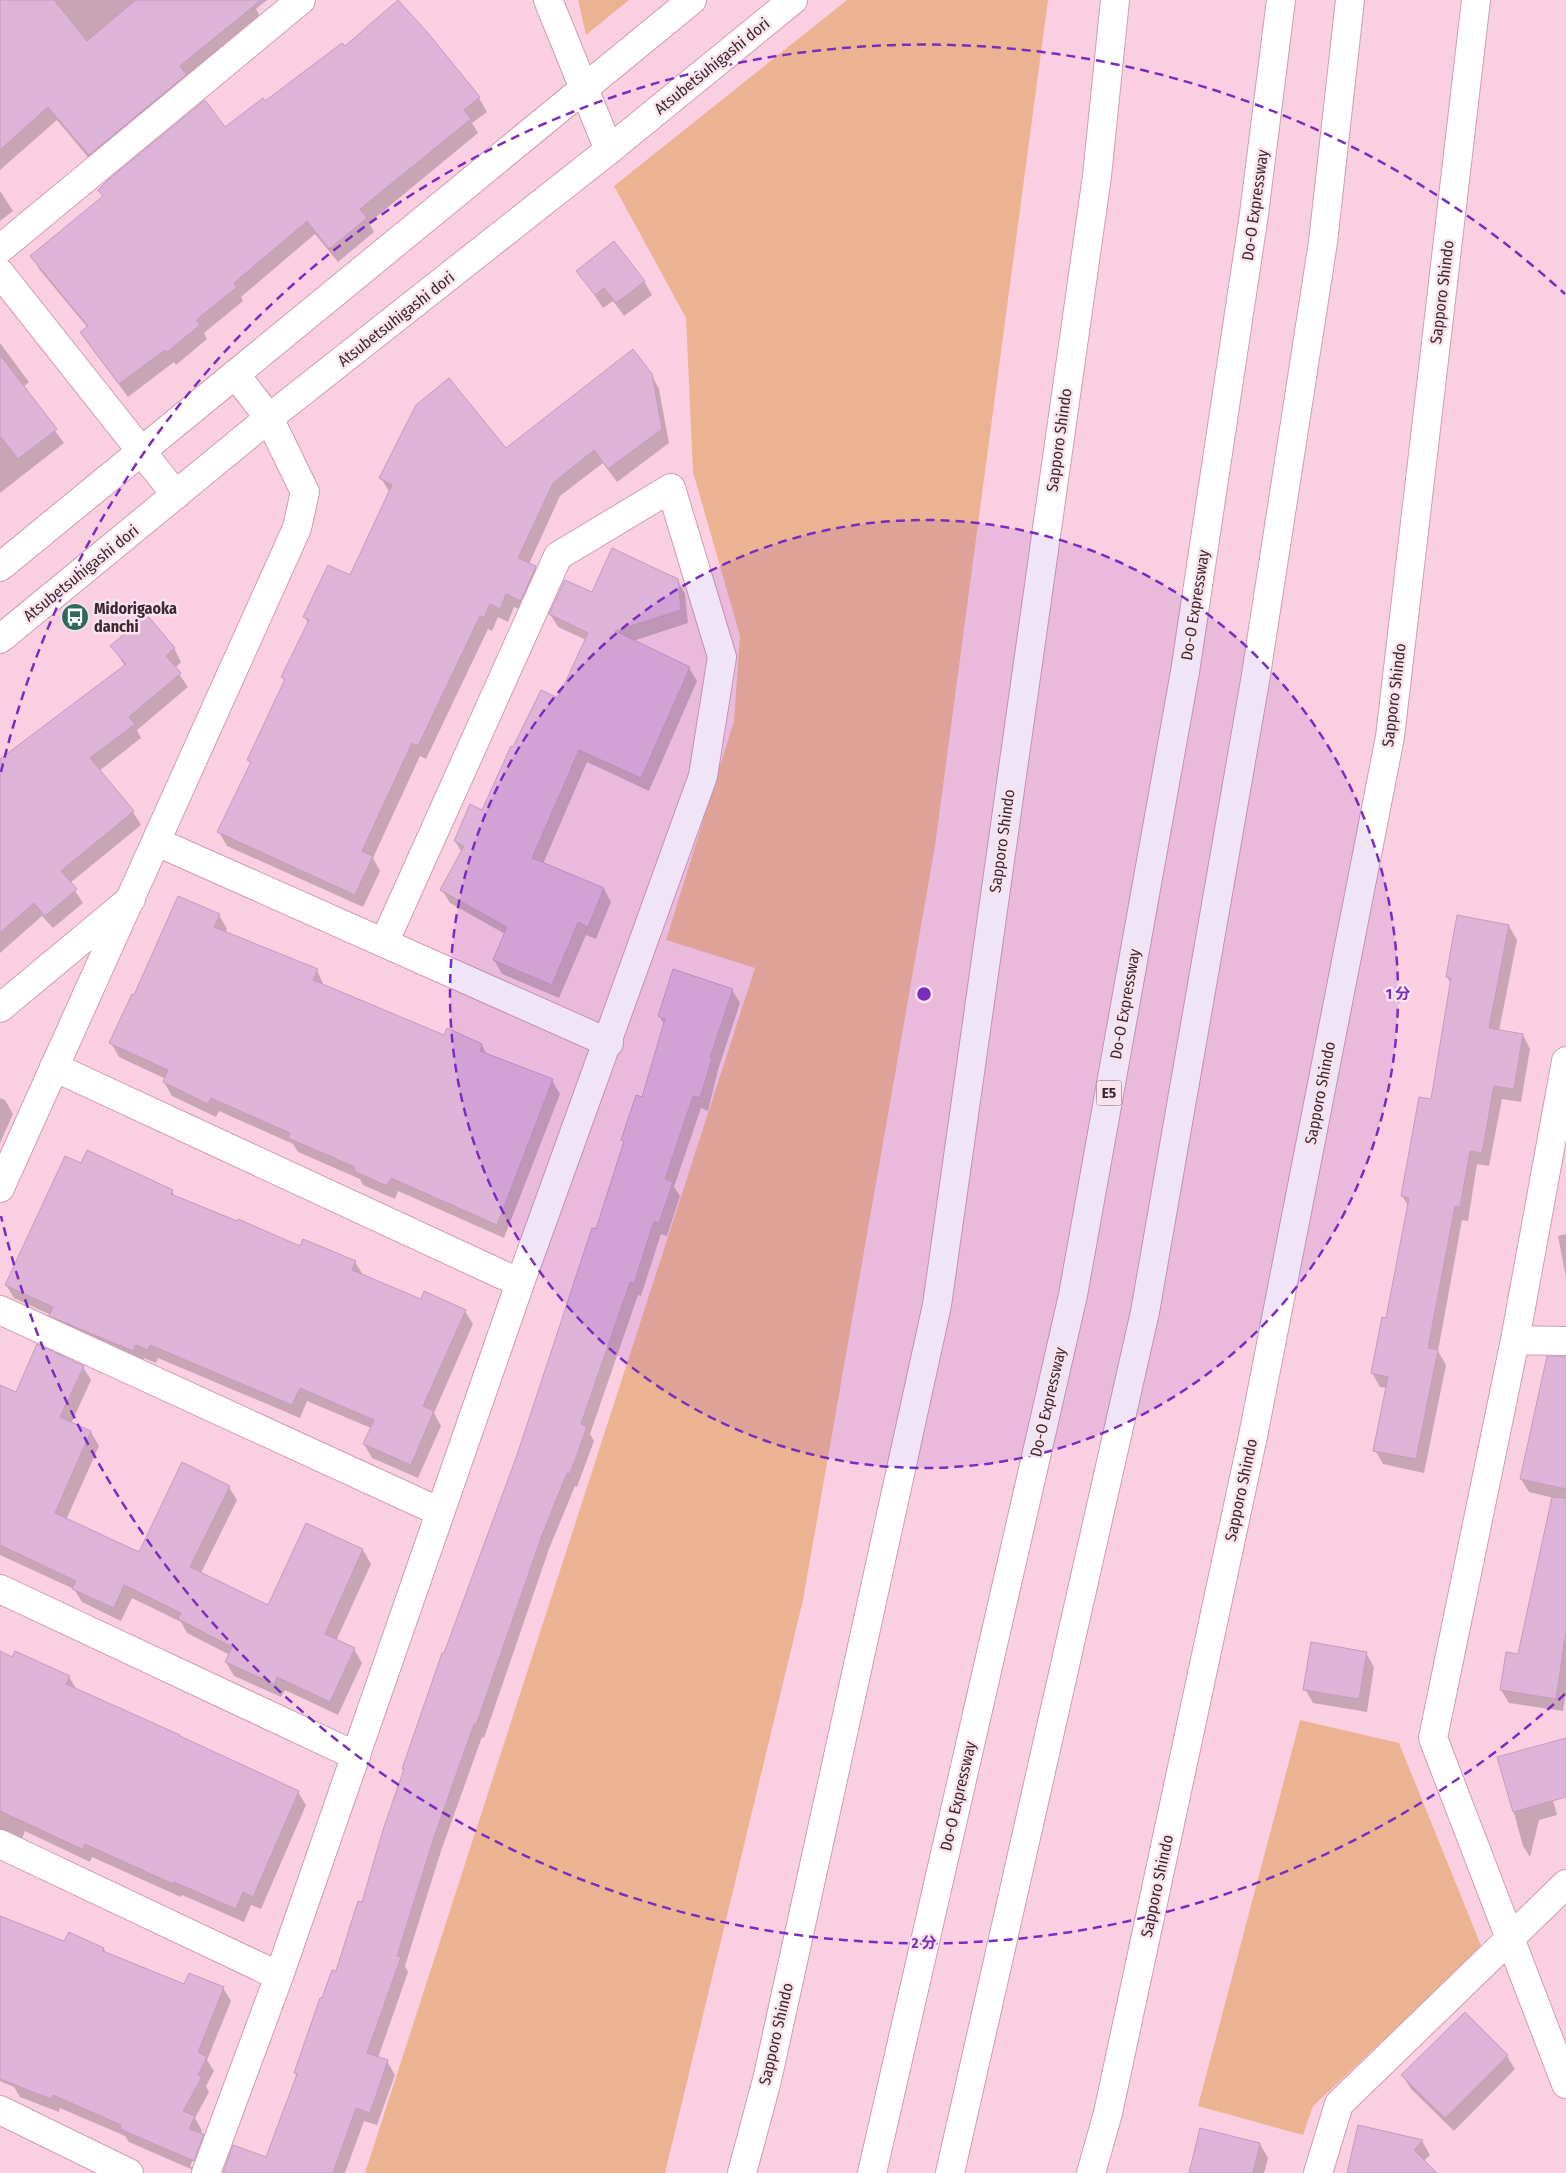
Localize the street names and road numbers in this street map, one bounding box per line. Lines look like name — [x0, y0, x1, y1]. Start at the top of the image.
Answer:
street label: Atsubetsuhigashi dori — [651, 14, 773, 118]
street label: Do-O Expressway — [1238, 147, 1272, 262]
street label: Sapporo Shindo — [1426, 239, 1458, 345]
street label: Atsubetsuhigashi dori — [334, 268, 458, 370]
street label: Sapporo Shindo — [1042, 387, 1076, 493]
street label: Atsubetsuhigashi dori — [20, 521, 142, 625]
street label: Do-O Expressway — [1177, 547, 1213, 662]
street label: Sapporo Shindo — [1378, 642, 1410, 748]
street label: Sapporo Shindo — [985, 788, 1019, 894]
street label: Do-O Expressway — [1106, 946, 1144, 1061]
street label: Sapporo Shindo — [1301, 1040, 1339, 1146]
road number: E5 — [1096, 1080, 1122, 1106]
street label: Do-O Expressway — [1026, 1345, 1070, 1459]
street label: Sapporo Shindo — [1221, 1437, 1261, 1543]
street label: Do-O Expressway — [936, 1739, 980, 1853]
street label: Sapporo Shindo — [1137, 1833, 1177, 1939]
street label: Sapporo Shindo — [755, 1981, 797, 2087]

